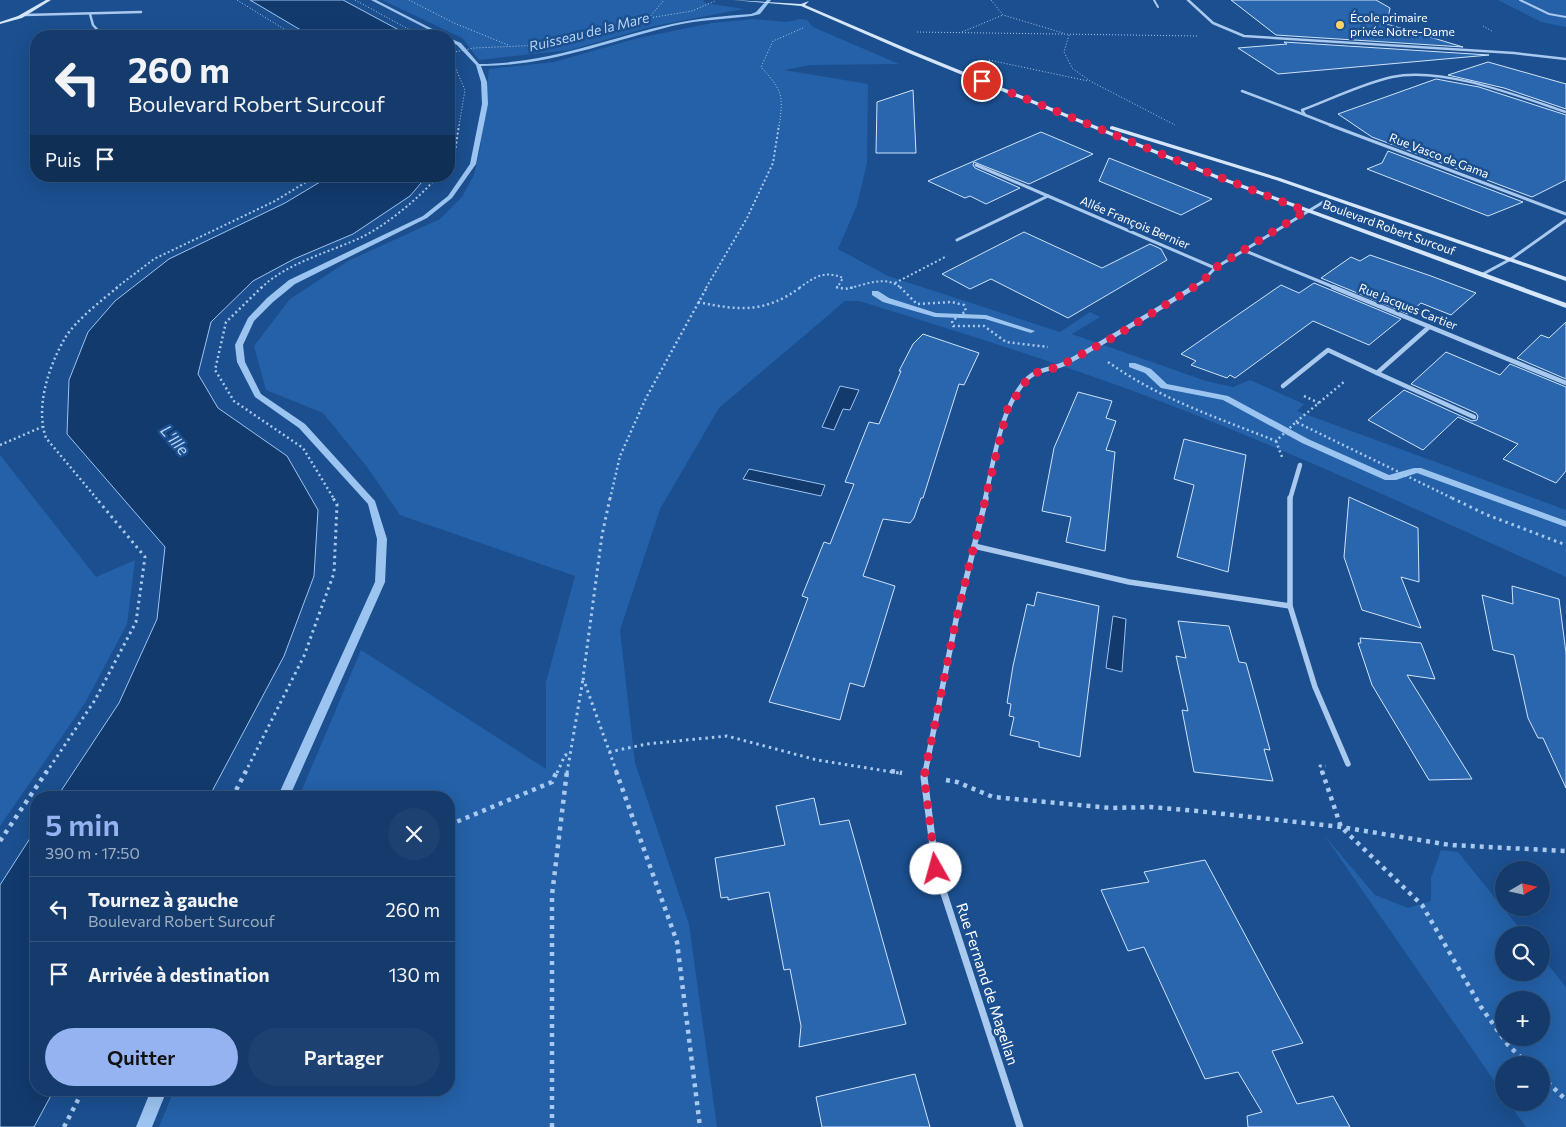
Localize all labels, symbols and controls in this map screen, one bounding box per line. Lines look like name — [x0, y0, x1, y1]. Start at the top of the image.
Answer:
water label: Ruisseau de la Mare — [527, 8, 652, 55]
place label: École primaire privée Notre-Dame — [1350, 10, 1455, 38]
marker: École primaire privée Notre-Dame — [1334, 19, 1346, 31]
text: 260 m — [128, 47, 230, 90]
icon: left — [45, 50, 110, 115]
pin — [961, 60, 1003, 102]
icon: arrive — [968, 67, 996, 95]
text: Boulevard Robert Surcouf — [128, 90, 385, 117]
street label: Rue Vasco de Gama — [1388, 130, 1491, 180]
icon: arrive — [91, 145, 119, 173]
text: Puis — [45, 148, 81, 171]
street label: Allée François Bernier — [1078, 193, 1193, 252]
street label: Boulevard Robert Surcouf — [1321, 197, 1458, 258]
street label: Rue Jacques Cartier — [1357, 280, 1460, 333]
water label: L'Ille — [157, 421, 194, 459]
text: 5 min — [45, 805, 120, 842]
button: close — [388, 808, 440, 860]
position arrow — [909, 842, 961, 894]
text: 390 m · 17:50 — [45, 843, 140, 862]
north arrow — [1495, 861, 1550, 916]
map controls — [1495, 861, 1550, 1111]
text: Tournez à gauche — [88, 888, 238, 911]
icon: left — [45, 895, 73, 923]
text: 260 m — [385, 898, 440, 921]
street label: Rue Fernand de Magellan — [953, 900, 1023, 1067]
text: Boulevard Robert Surcouf — [88, 911, 275, 930]
button: search — [1495, 926, 1550, 981]
icon: arrive — [45, 960, 73, 988]
text: Arrivée à destination — [88, 963, 270, 986]
text: 130 m — [388, 963, 440, 986]
button: + — [1495, 991, 1550, 1046]
button: Quitter — [45, 1028, 238, 1086]
button: Partager — [248, 1028, 440, 1086]
button: − — [1495, 1056, 1550, 1111]

